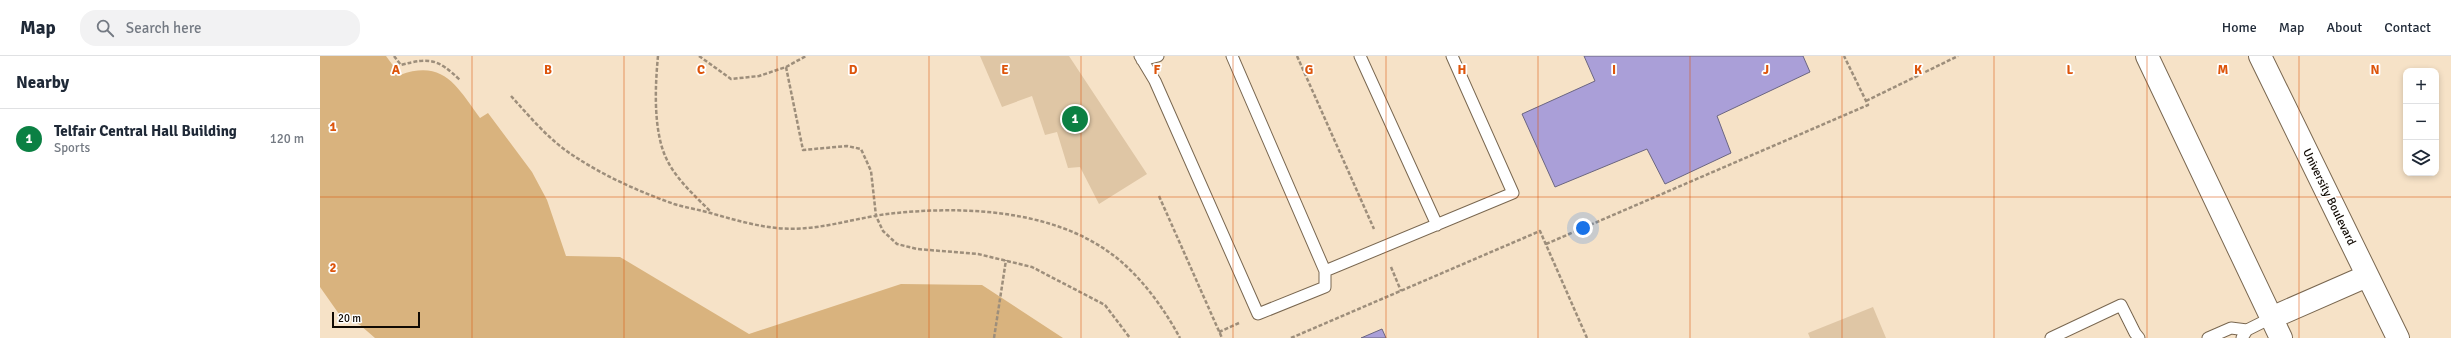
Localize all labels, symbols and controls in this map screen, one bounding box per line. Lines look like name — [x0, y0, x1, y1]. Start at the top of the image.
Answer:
search box — [80, 10, 360, 46]
text: Map — [20, 16, 56, 40]
icon: search — [94, 17, 116, 39]
text: Search here — [126, 19, 201, 37]
text: Home — [2222, 19, 2257, 36]
text: Map — [2279, 19, 2304, 36]
text: About — [2326, 19, 2362, 36]
text: Contact — [2384, 19, 2431, 36]
text: A — [392, 62, 401, 78]
text: B — [544, 62, 552, 78]
text: C — [697, 62, 705, 78]
text: D — [849, 62, 858, 78]
text: E — [1001, 62, 1009, 78]
text: F — [1154, 62, 1161, 78]
text: G — [1305, 62, 1313, 78]
text: H — [1458, 62, 1466, 78]
text: I — [1612, 62, 1616, 78]
text: J — [1763, 62, 1769, 78]
text: K — [1914, 62, 1922, 78]
text: L — [2067, 62, 2074, 78]
text: M — [2218, 62, 2229, 78]
text: N — [2370, 62, 2380, 78]
map controls — [2403, 68, 2439, 176]
button: + — [2403, 68, 2439, 104]
text: Nearby — [16, 72, 69, 93]
pin: 1 — [1062, 104, 1088, 134]
button: − — [2403, 104, 2439, 140]
text: 1 — [329, 119, 337, 135]
text: Telfair Central Hall Building — [54, 122, 237, 140]
text: 1 — [25, 131, 33, 147]
text: 120 m — [270, 131, 304, 147]
text: Sports — [54, 140, 90, 156]
button: layers — [2403, 140, 2439, 176]
street label: University Boulevard — [2299, 146, 2359, 248]
your location — [1573, 218, 1593, 238]
text: 2 — [329, 260, 337, 276]
scale bar — [332, 310, 420, 329]
text: 20 m — [338, 312, 361, 325]

